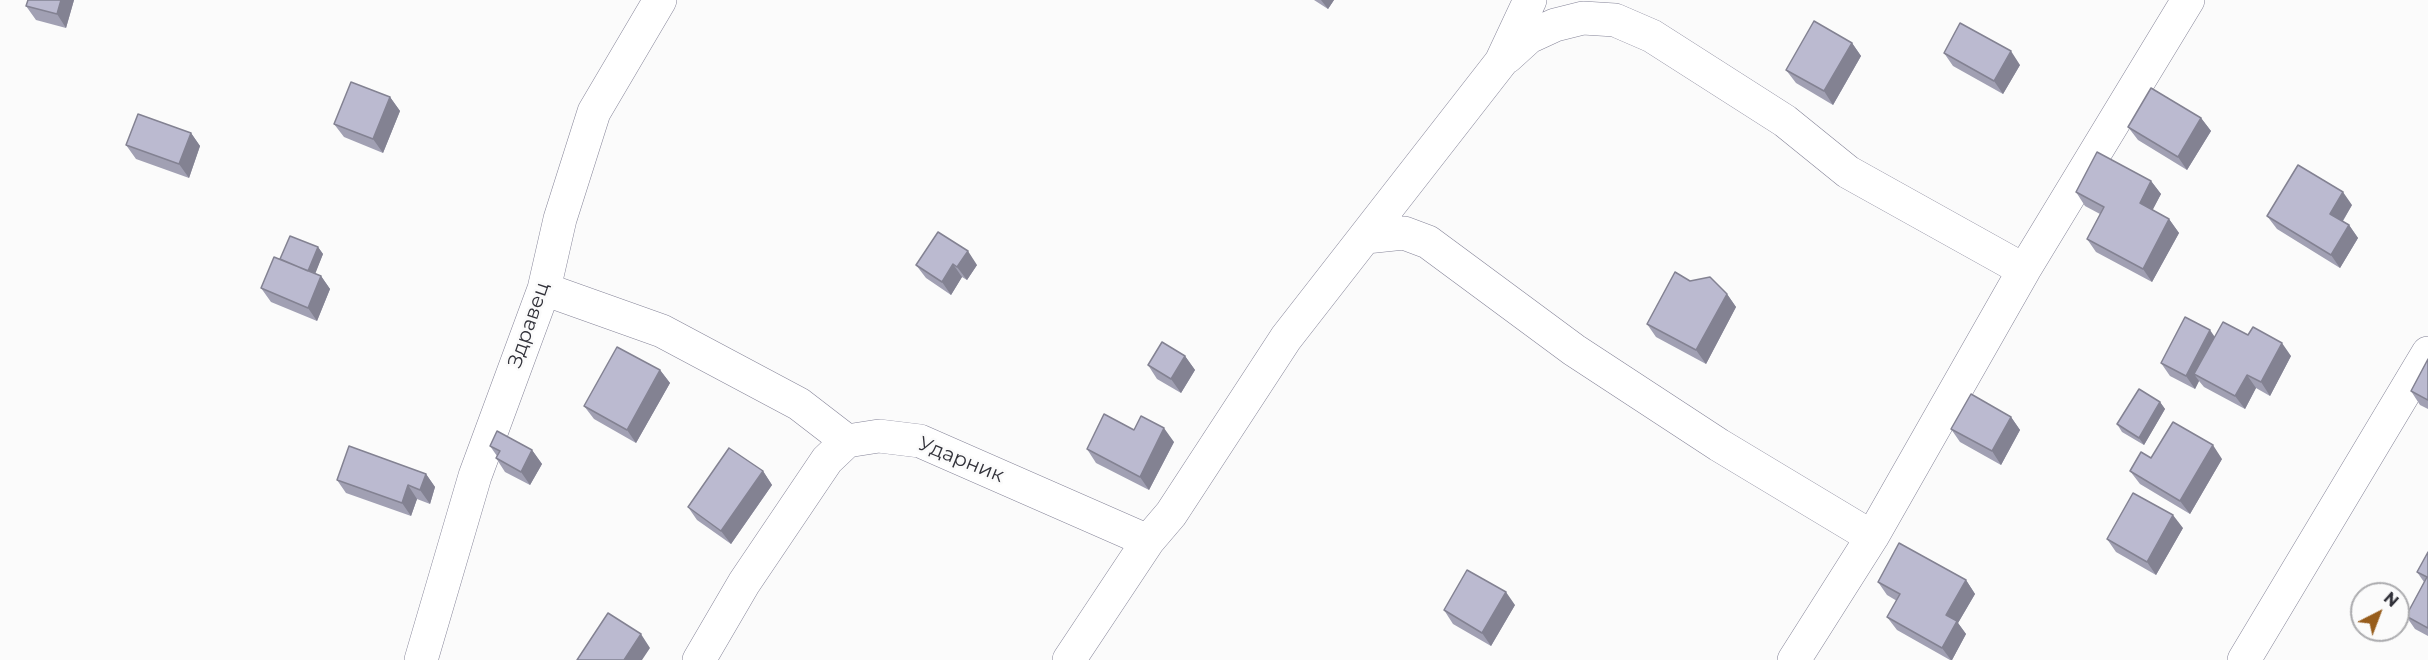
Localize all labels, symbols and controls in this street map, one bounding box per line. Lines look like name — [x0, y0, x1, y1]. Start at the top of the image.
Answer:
street label: Здравец — [503, 279, 555, 371]
street label: Ударник — [915, 432, 1007, 488]
north arrow — [2350, 582, 2410, 642]
text: N — [2380, 588, 2402, 611]

